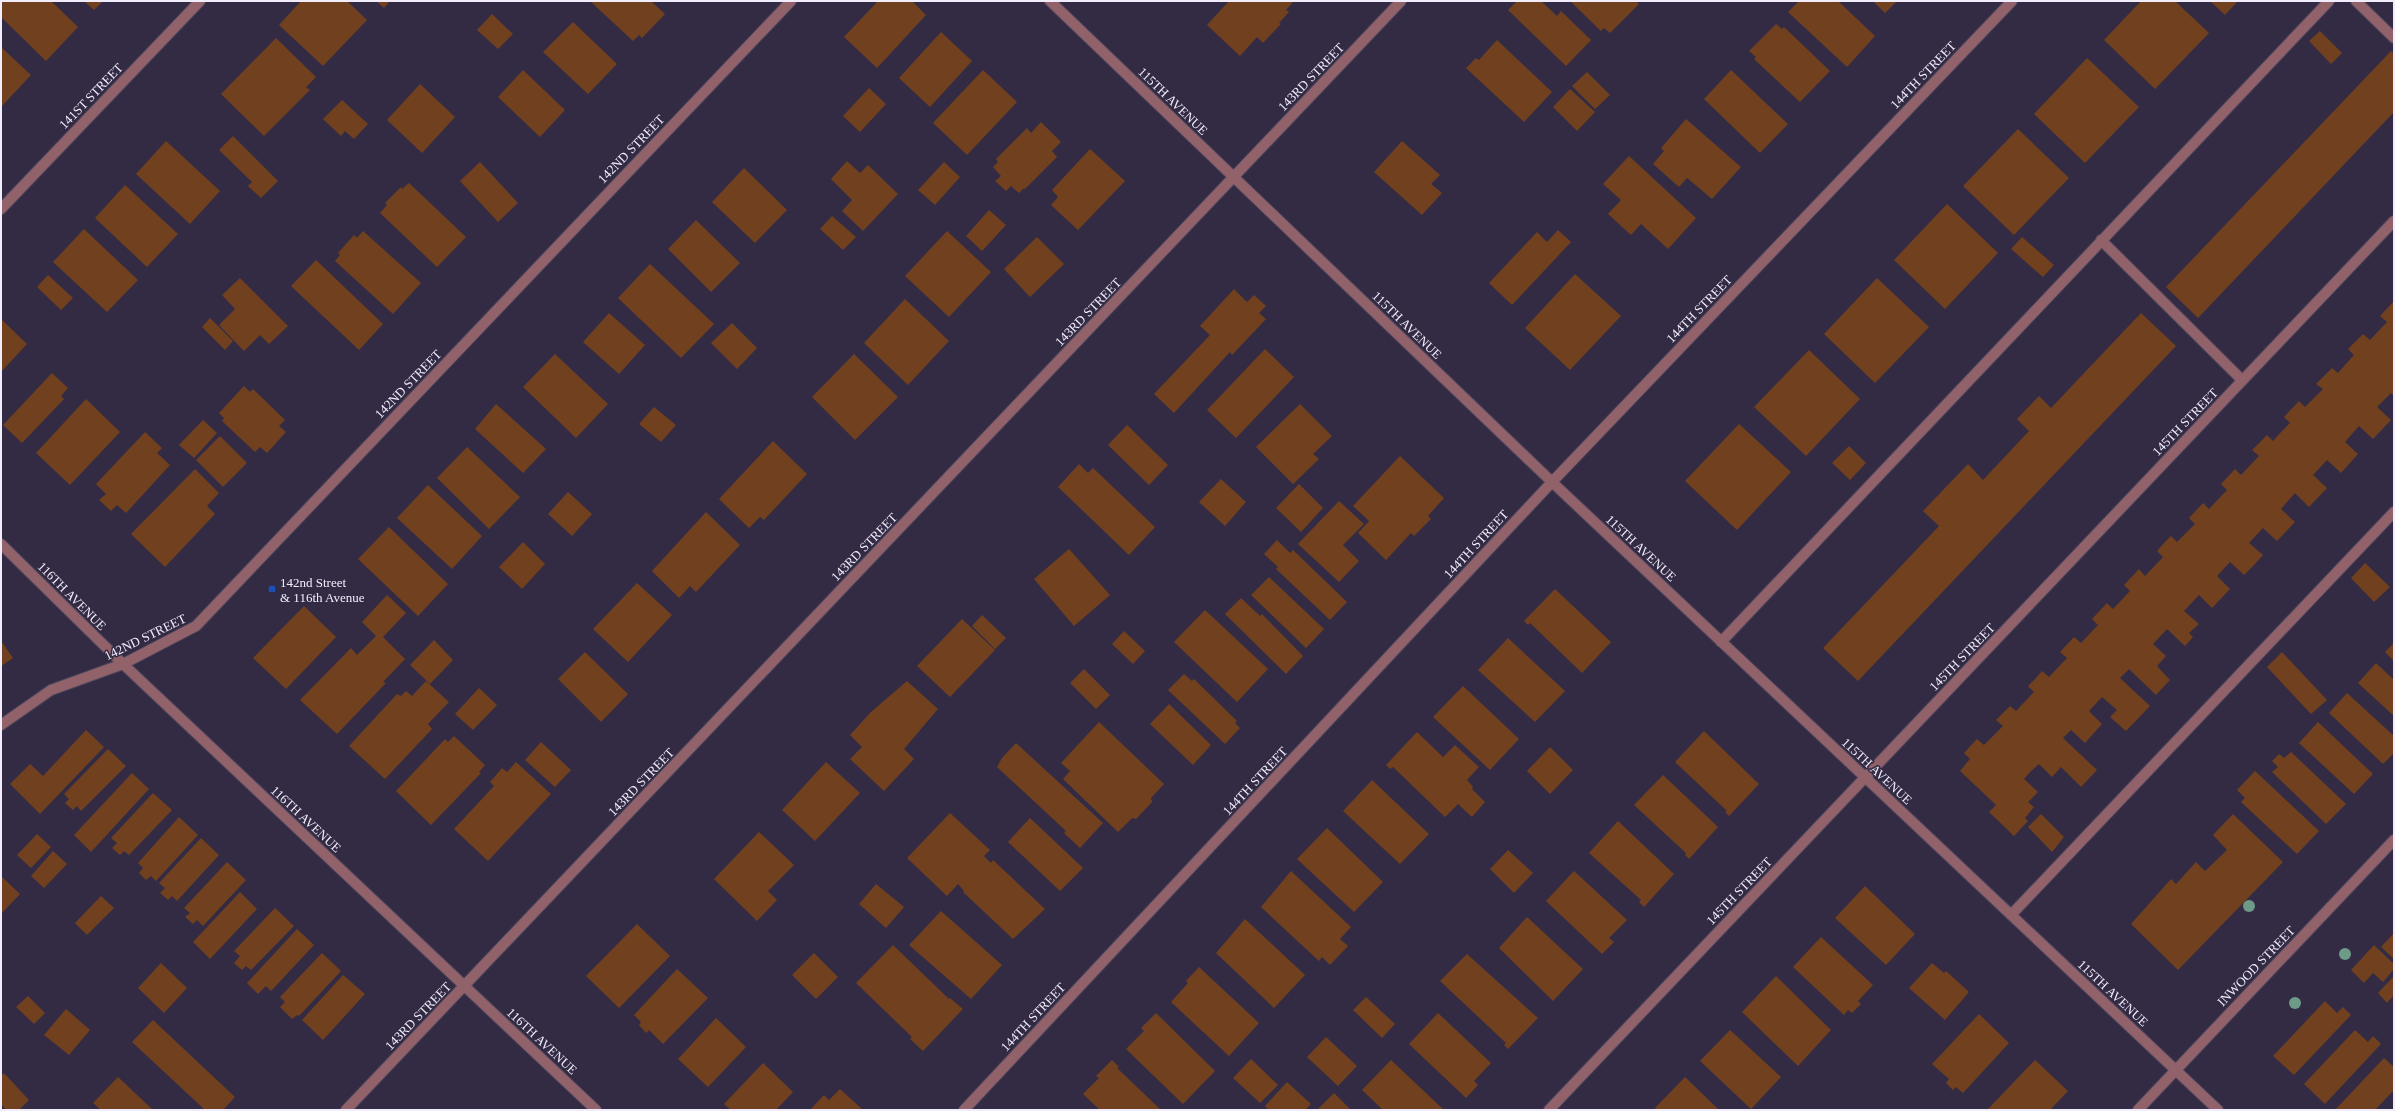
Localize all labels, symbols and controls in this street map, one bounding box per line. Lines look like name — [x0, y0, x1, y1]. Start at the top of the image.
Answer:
street label: 144TH STREET — [1887, 38, 1959, 112]
street label: 143RD STREET — [1275, 40, 1347, 114]
street label: 141ST STREET — [56, 60, 126, 132]
street label: 115TH AVENUE — [1135, 64, 1211, 138]
street label: 142ND STREET — [595, 112, 667, 186]
street label: 144TH STREET — [1663, 272, 1735, 346]
street label: 143RD STREET — [1052, 275, 1124, 349]
street label: 115TH AVENUE — [1369, 288, 1445, 362]
street label: 142ND STREET — [372, 347, 444, 421]
street label: 145TH STREET — [2149, 385, 2221, 459]
street label: 144TH STREET — [1441, 507, 1511, 581]
street label: 143RD STREET — [828, 510, 900, 584]
street label: 115TH AVENUE — [1603, 512, 1679, 584]
street label: 116TH AVENUE — [35, 559, 109, 633]
place label: 142nd Street & 116th Avenue — [280, 575, 365, 605]
marker: 142nd Street & 116th Avenue — [267, 584, 277, 594]
street label: 142ND STREET — [102, 611, 188, 663]
street label: 145TH STREET — [1926, 620, 1998, 694]
street label: 115TH AVENUE — [1839, 735, 1915, 807]
street label: 144TH STREET — [1220, 744, 1290, 818]
street label: 143RD STREET — [605, 745, 677, 819]
street label: 116TH AVENUE — [268, 783, 344, 855]
street label: 145TH STREET — [1703, 854, 1775, 928]
street label: INWOOD STREET — [2214, 923, 2298, 1009]
street label: 115TH AVENUE — [2075, 957, 2151, 1029]
street label: 143RD STREET — [382, 979, 454, 1053]
street label: 144TH STREET — [998, 980, 1068, 1054]
street label: 116TH AVENUE — [504, 1005, 580, 1077]

